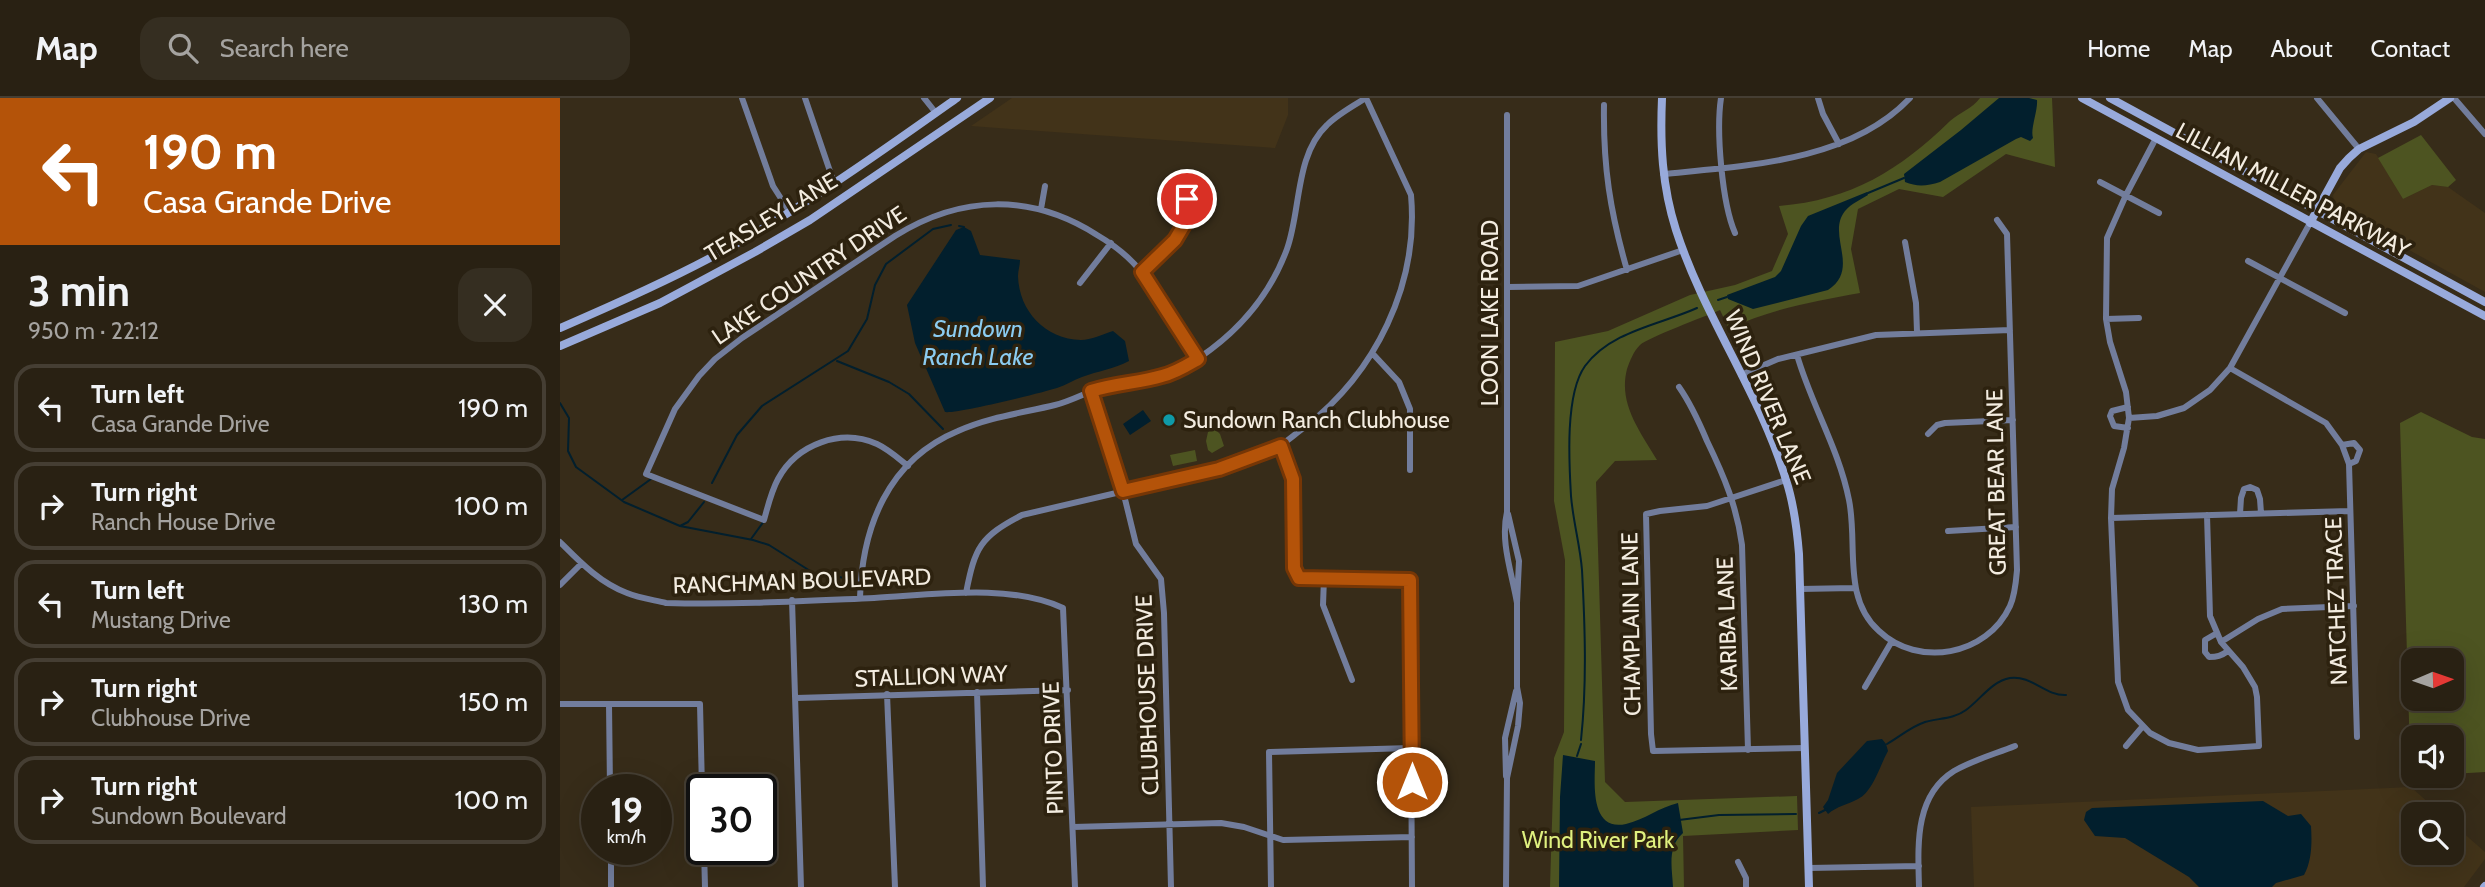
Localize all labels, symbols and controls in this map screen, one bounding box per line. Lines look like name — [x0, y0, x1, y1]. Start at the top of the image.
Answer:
search box — [140, 17, 630, 80]
text: Map — [35, 28, 98, 68]
icon: search — [164, 29, 202, 67]
text: Search here — [220, 32, 349, 64]
text: Home — [2087, 34, 2150, 63]
text: Map — [2188, 34, 2233, 63]
text: About — [2271, 34, 2333, 63]
text: Contact — [2371, 34, 2450, 63]
street label: LILLIAN MILLER PARKWAY — [2171, 116, 2416, 264]
text: 190 m — [143, 122, 277, 181]
icon: left — [28, 126, 119, 217]
street label: TEASLEY LANE — [700, 166, 842, 268]
pin — [1157, 169, 1217, 229]
icon: arrive — [1168, 180, 1206, 218]
text: Casa Grande Drive — [143, 182, 391, 221]
street label: LAKE COUNTRY DRIVE — [707, 200, 911, 350]
street label: LOON LAKE ROAD — [1476, 220, 1504, 406]
text: 3 min — [28, 265, 130, 317]
button: close — [458, 268, 532, 342]
street label: WIND RIVER LANE — [1719, 306, 1817, 488]
water label: Sundown Ranch Lake — [923, 314, 1033, 371]
text: 950 m · 22:12 — [28, 317, 159, 345]
text: Turn left — [91, 378, 184, 410]
street label: GREAT BEAR LANE — [1980, 388, 2012, 576]
icon: left — [32, 389, 70, 427]
text: 190 m — [458, 392, 528, 424]
place label: Sundown Ranch Clubhouse — [1183, 406, 1450, 434]
text: Casa Grande Drive — [91, 410, 270, 438]
marker: Sundown Ranch Clubhouse — [1161, 412, 1177, 428]
text: Turn right — [91, 476, 197, 508]
icon: right — [32, 487, 70, 525]
text: 100 m — [455, 490, 528, 522]
text: Ranch House Drive — [91, 508, 275, 536]
street label: NATCHEZ TRACE — [2319, 516, 2353, 686]
street label: CHAMPLAIN LANE — [1615, 532, 1647, 716]
street label: KARIBA LANE — [1711, 556, 1743, 692]
street label: RANCHMAN BOULEVARD — [672, 562, 932, 600]
text: Turn left — [91, 574, 184, 606]
icon: left — [32, 585, 70, 623]
text: 130 m — [459, 588, 528, 620]
street label: CLUBHOUSE DRIVE — [1130, 594, 1164, 796]
text: Mustang Drive — [91, 606, 231, 634]
north arrow — [2401, 648, 2464, 710]
map controls — [2401, 648, 2464, 865]
street label: STALLION WAY — [854, 659, 1009, 693]
text: Turn right — [91, 672, 197, 704]
street label: PINTO DRIVE — [1037, 681, 1069, 815]
icon: right — [32, 683, 70, 721]
text: 150 m — [459, 686, 528, 718]
text: Clubhouse Drive — [91, 704, 251, 732]
button: sound — [2401, 725, 2464, 788]
position arrow — [1375, 745, 1449, 819]
text: Turn right — [91, 770, 197, 802]
speed limit sign: 30 — [686, 774, 777, 865]
icon: right — [32, 781, 70, 819]
text: 100 m — [455, 784, 528, 816]
text: 19 — [610, 789, 643, 832]
text: Sundown Boulevard — [91, 802, 287, 830]
button: search — [2401, 802, 2464, 865]
text: km/h — [607, 826, 646, 848]
park label: Wind River Park — [1522, 826, 1675, 854]

